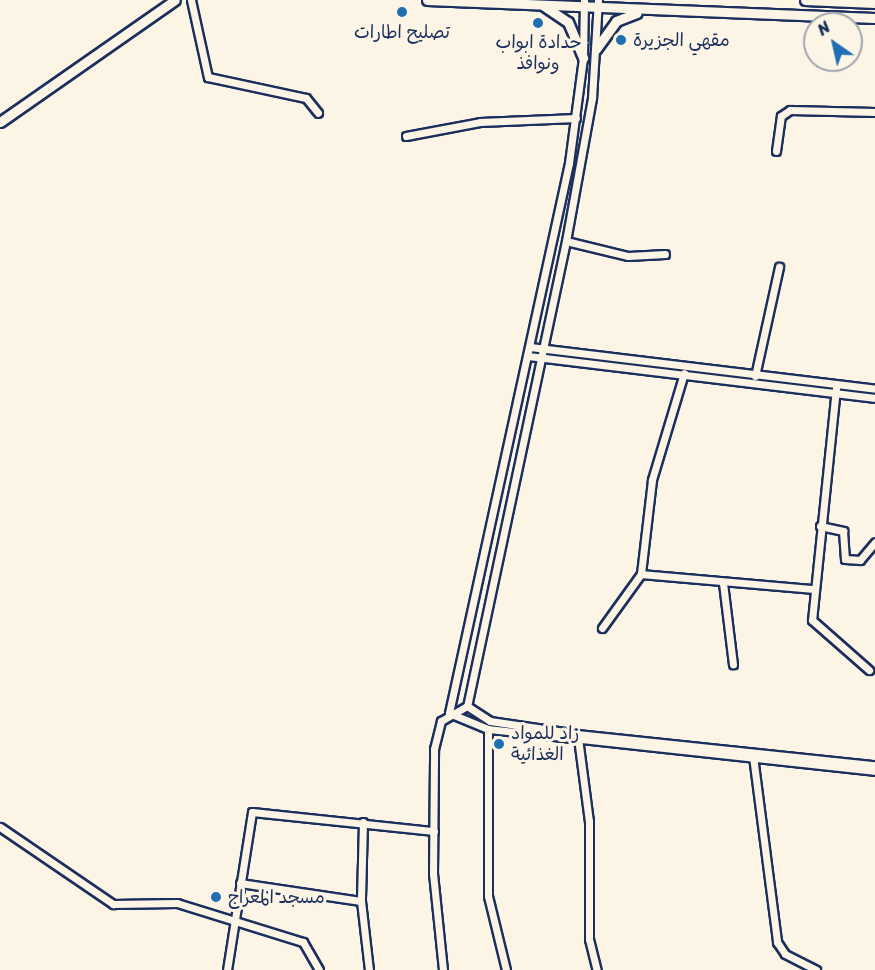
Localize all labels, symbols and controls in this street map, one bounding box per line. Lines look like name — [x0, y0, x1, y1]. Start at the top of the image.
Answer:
marker: تصليح اطارات — [395, 5, 409, 19]
north arrow — [803, 12, 863, 72]
text: N — [811, 13, 836, 43]
marker: حدادة ابواب ونوافذ — [531, 16, 545, 30]
place label: تصليح اطارات — [354, 21, 450, 43]
place label: مقهي الجزيرة — [633, 29, 730, 51]
place label: حدادة ابواب ونوافذ — [496, 32, 580, 74]
marker: مقهي الجزيرة — [614, 33, 628, 47]
place label: زاد للمواد الغذائية — [511, 723, 579, 766]
marker: زاد للمواد الغذائية — [492, 737, 506, 751]
place label: مسجد المعراج — [228, 886, 325, 908]
marker: مسجد المعراج — [209, 890, 223, 904]

